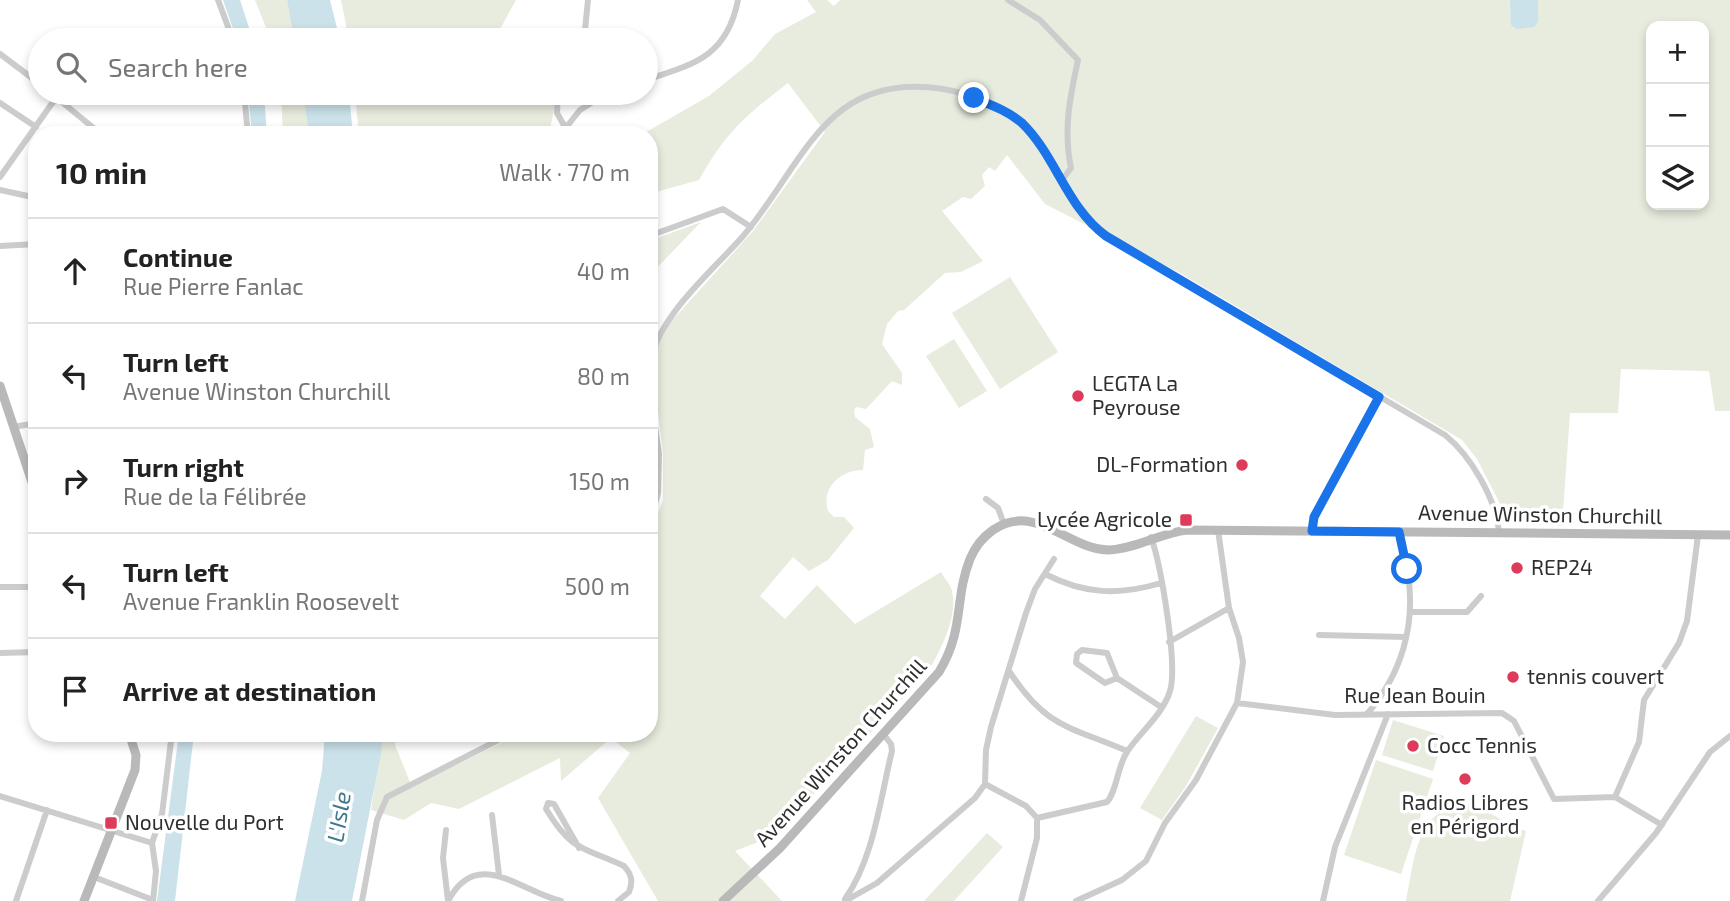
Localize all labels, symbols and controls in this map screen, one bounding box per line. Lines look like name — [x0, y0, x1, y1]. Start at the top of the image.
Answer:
map controls — [1646, 21, 1709, 210]
button: + — [1646, 21, 1709, 84]
search box — [28, 28, 658, 105]
icon: search — [52, 48, 90, 86]
text: Search here — [108, 51, 248, 82]
route end — [958, 82, 989, 113]
button: − — [1646, 84, 1709, 147]
button: layers — [1646, 147, 1709, 210]
text: 10 min — [56, 154, 147, 190]
text: Walk · 770 m — [499, 158, 630, 186]
text: Continue — [123, 241, 233, 272]
icon: ahead — [56, 252, 94, 290]
text: 40 m — [577, 257, 630, 285]
text: Rue Pierre Fanlac — [123, 272, 304, 300]
text: Turn left — [123, 346, 229, 377]
icon: left — [56, 357, 94, 395]
text: 80 m — [577, 362, 630, 390]
place label: LEGTA La Peyrouse — [1092, 370, 1181, 419]
text: Avenue Winston Churchill — [123, 377, 390, 405]
marker: LEGTA La Peyrouse — [1070, 388, 1086, 404]
text: Turn right — [123, 451, 244, 482]
place label: DL-Formation — [1096, 451, 1228, 476]
marker: DL-Formation — [1234, 457, 1250, 473]
icon: right — [56, 462, 94, 500]
text: 150 m — [569, 467, 630, 495]
text: Rue de la Félibrée — [123, 482, 307, 510]
street label: Avenue Winston Churchill — [1418, 499, 1663, 528]
place label: Lycée Agricole — [1037, 506, 1172, 531]
marker: Lycée Agricole — [1178, 512, 1194, 528]
route start — [1391, 553, 1422, 584]
place label: REP24 — [1531, 554, 1593, 579]
text: Turn left — [123, 556, 229, 587]
marker: REP24 — [1509, 560, 1525, 576]
icon: left — [56, 567, 94, 605]
text: 500 m — [565, 572, 630, 600]
text: Avenue Franklin Roosevelt — [123, 587, 399, 615]
street label: Avenue Winston Churchill — [749, 652, 931, 851]
place label: tennis couvert — [1527, 663, 1664, 688]
marker: tennis couvert — [1505, 669, 1521, 685]
icon: arrive — [56, 672, 94, 710]
text: Arrive at destination — [123, 675, 376, 706]
street label: Rue Jean Bouin — [1344, 682, 1486, 707]
place label: Cocc Tennis — [1427, 732, 1537, 757]
marker: Cocc Tennis — [1405, 738, 1421, 754]
marker: Radios Libres en Périgord — [1457, 771, 1473, 787]
water label: L'Isle — [320, 789, 356, 844]
place label: Radios Libres en Périgord — [1401, 789, 1529, 838]
place label: Nouvelle du Port — [125, 809, 284, 834]
marker: Nouvelle du Port — [103, 815, 119, 831]

